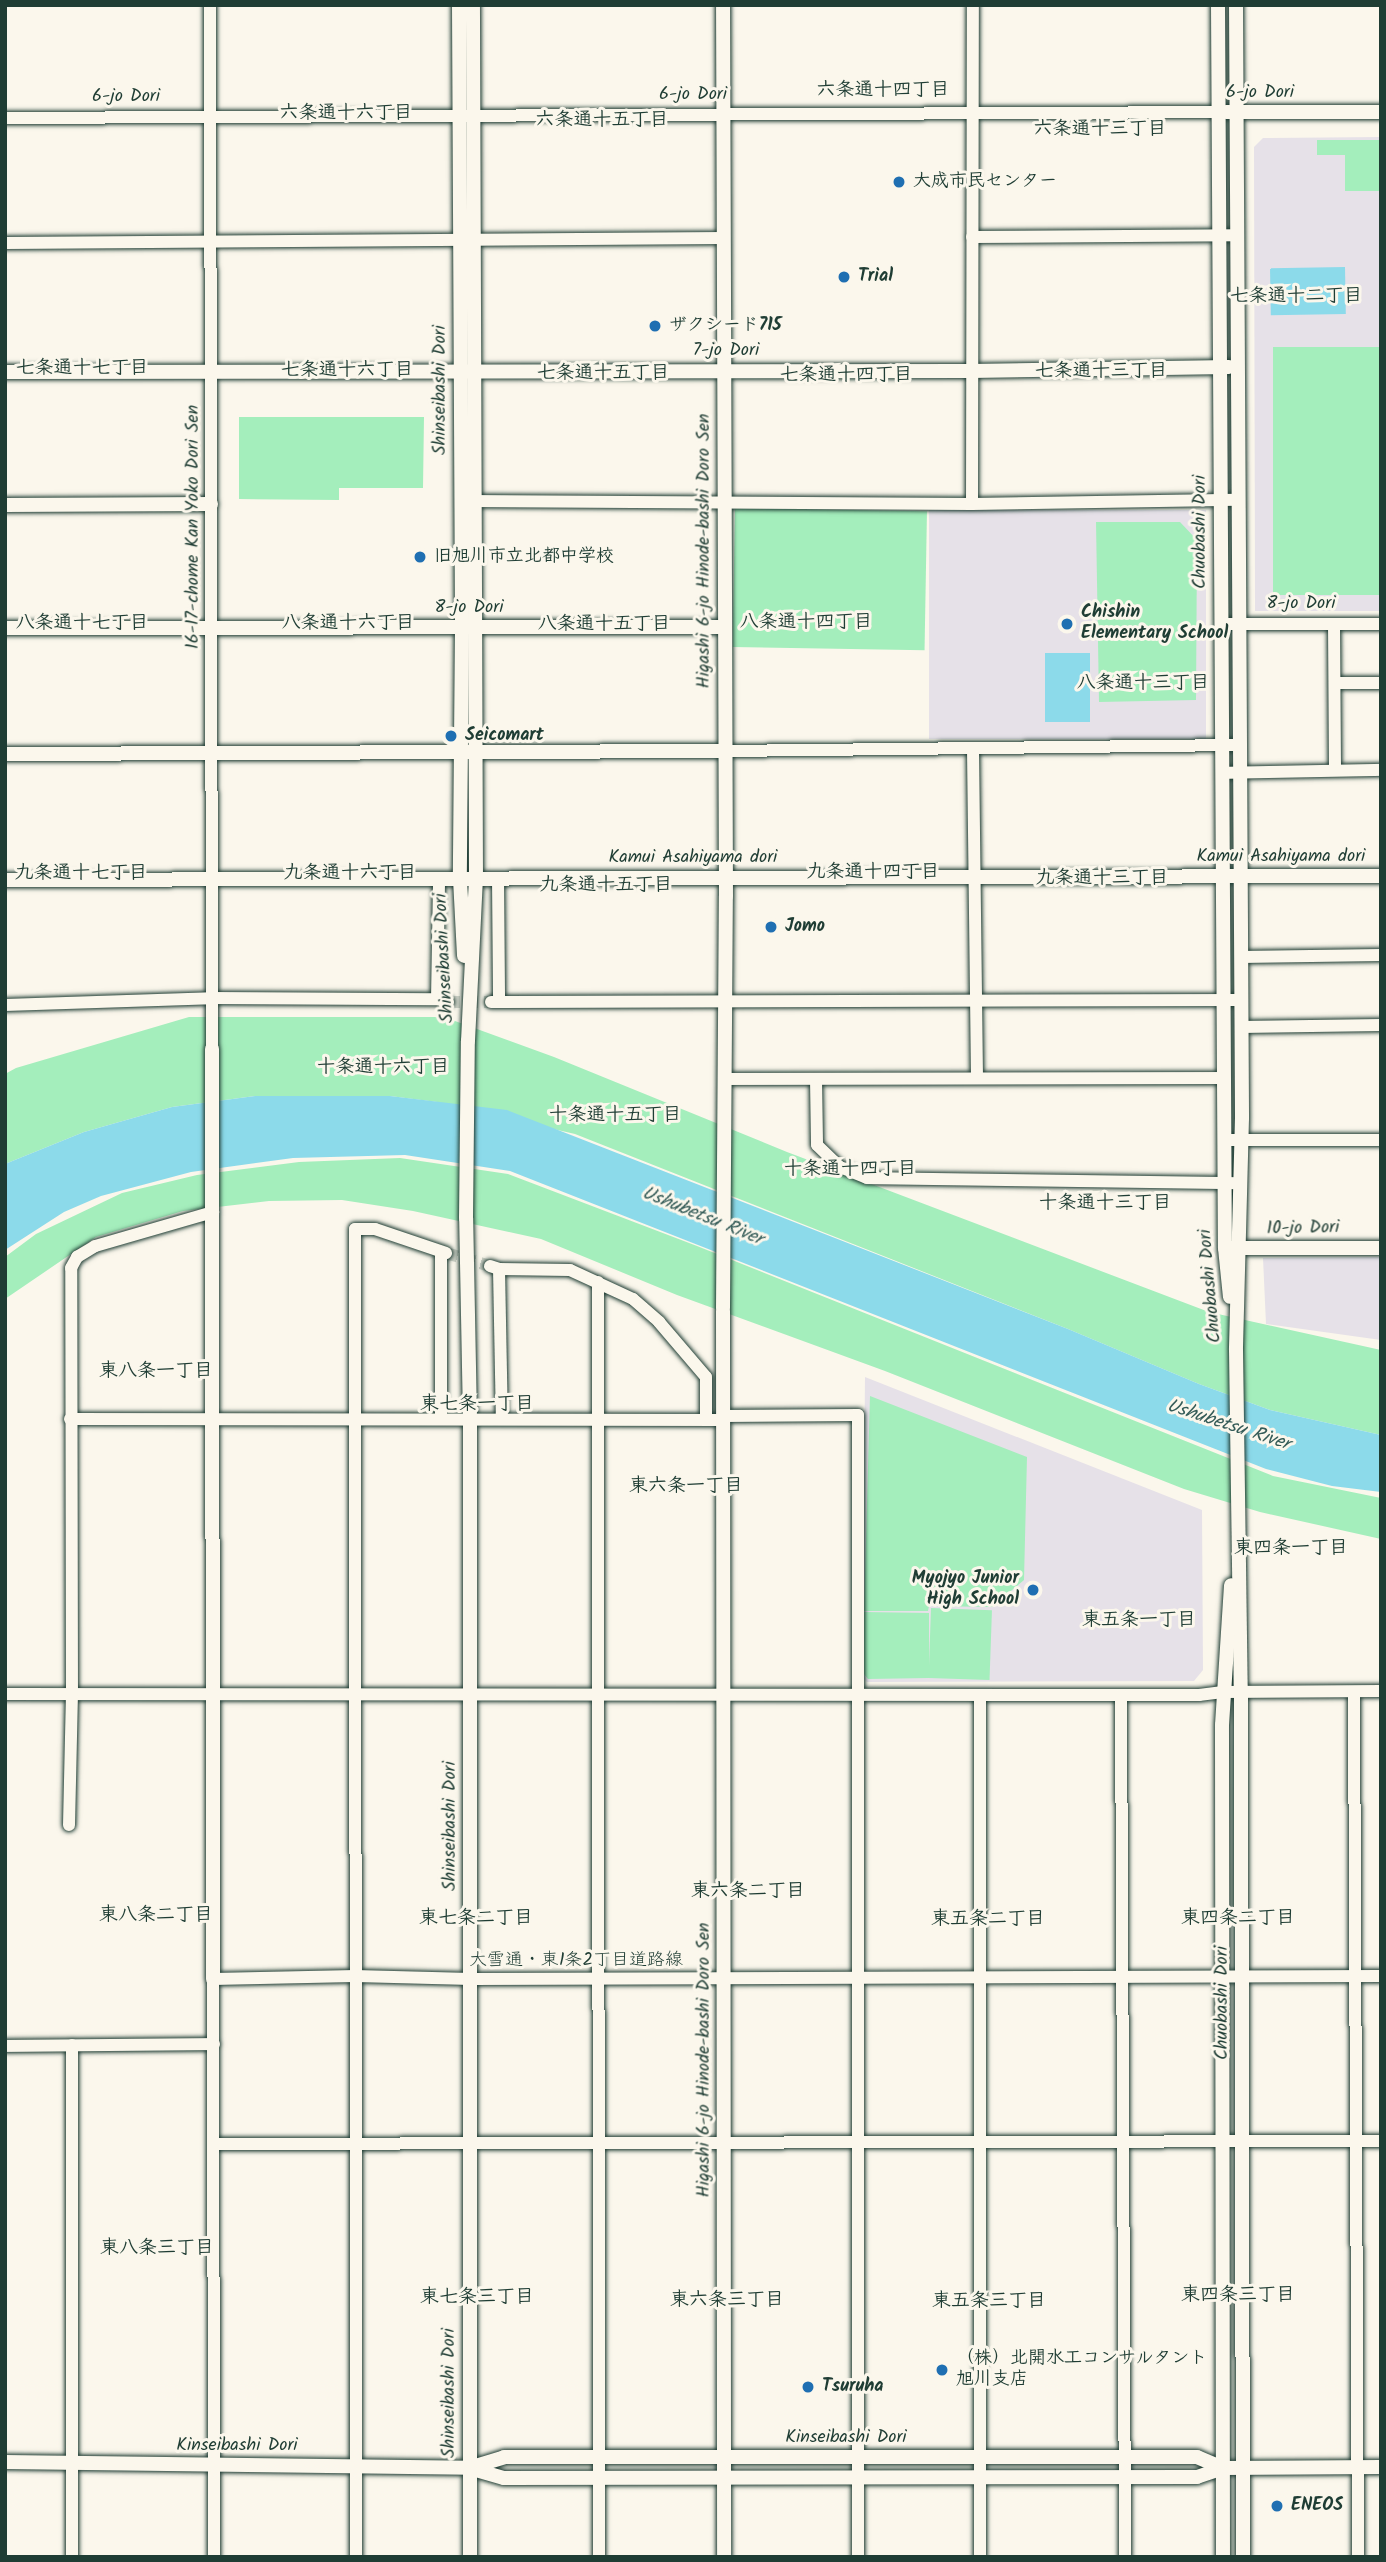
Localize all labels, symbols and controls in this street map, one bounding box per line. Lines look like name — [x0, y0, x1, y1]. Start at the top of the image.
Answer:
district label: 六条通十四丁目 — [817, 80, 949, 102]
street label: 6-jo Dori — [1226, 82, 1294, 104]
street label: 6-jo Dori — [659, 84, 727, 106]
street label: 6-jo Dori — [92, 86, 160, 108]
district label: 六条通十六丁目 — [280, 103, 412, 125]
district label: 六条通十五丁目 — [536, 110, 668, 132]
district label: 六条通十三丁目 — [1034, 119, 1166, 141]
place label: 大成市民センター — [913, 171, 1057, 193]
marker: 大成市民センター — [891, 174, 907, 190]
place label: Trial — [858, 266, 893, 288]
marker: Trial — [836, 269, 852, 285]
district label: 七条通十二丁目 — [1230, 286, 1362, 308]
place label: ザクシード715 — [669, 315, 782, 337]
marker: ザクシード715 — [647, 318, 663, 334]
street label: Shinseibashi Dori — [430, 325, 452, 455]
street label: 7-jo Dori — [693, 340, 759, 362]
district label: 七条通十七丁目 — [16, 358, 148, 380]
district label: 七条通十六丁目 — [281, 360, 413, 382]
district label: 七条通十三丁目 — [1035, 361, 1167, 383]
district label: 七条通十五丁目 — [537, 363, 669, 385]
district label: 七条通十四丁目 — [780, 365, 912, 387]
street label: 16-17-chome Kan Yoko Dori Sen — [183, 405, 205, 649]
street label: Higashi 6-jo Hinode-bashi Doro Sen — [694, 414, 716, 688]
street label: Chuobashi Dori — [1190, 475, 1212, 589]
place label: 旧旭川市立北都中学校 — [434, 546, 614, 568]
marker: 旧旭川市立北都中学校 — [412, 549, 428, 565]
street label: 8-jo Dori — [1266, 593, 1336, 615]
street label: 8-jo Dori — [434, 597, 504, 619]
place label: Chishin Elementary School — [1081, 603, 1228, 646]
district label: 八条通十四丁目 — [740, 612, 872, 634]
district label: 八条通十七丁目 — [16, 613, 148, 635]
district label: 八条通十六丁目 — [282, 613, 414, 635]
district label: 八条通十五丁目 — [538, 614, 670, 636]
marker: Chishin Elementary School — [1059, 616, 1075, 632]
district label: 八条通十三丁目 — [1077, 673, 1209, 695]
place label: Seicomart — [465, 725, 544, 747]
marker: Seicomart — [443, 728, 459, 744]
street label: Kamui Asahiyama dori — [1197, 846, 1365, 868]
street label: Kamui Asahiyama dori — [609, 847, 777, 869]
district label: 九条通十四丁目 — [807, 862, 939, 884]
district label: 九条通十七丁目 — [15, 863, 147, 885]
district label: 九条通十六丁目 — [284, 863, 416, 885]
district label: 九条通十三丁目 — [1036, 868, 1168, 890]
district label: 九条通十五丁目 — [540, 875, 672, 897]
street label: Shinseibashi Dori — [431, 893, 459, 1023]
place label: Jomo — [785, 916, 825, 938]
marker: Jomo — [763, 919, 779, 935]
district label: 十条通十六丁目 — [317, 1057, 449, 1079]
district label: 十条通十五丁目 — [549, 1105, 681, 1127]
district label: 十条通十四丁目 — [784, 1159, 916, 1181]
water label: Ushubetsu River — [638, 1182, 766, 1252]
district label: 十条通十三丁目 — [1039, 1193, 1171, 1215]
street label: 10-jo Dori — [1266, 1218, 1340, 1240]
street label: Chuobashi Dori — [1195, 1228, 1227, 1344]
district label: 東八条一丁目 — [99, 1361, 213, 1383]
district label: 東七条一丁目 — [420, 1394, 534, 1416]
water label: Ushubetsu River — [1164, 1395, 1292, 1457]
district label: 東六条一丁目 — [629, 1476, 743, 1498]
district label: 東四条一丁目 — [1234, 1538, 1348, 1560]
place label: Myojyo Junior High School — [912, 1569, 1019, 1612]
marker: Myojyo Junior High School — [1025, 1582, 1041, 1598]
district label: 東五条一丁目 — [1082, 1610, 1196, 1632]
street label: Shinseibashi Dori — [440, 1761, 462, 1891]
district label: 東六条二丁目 — [691, 1881, 805, 1903]
district label: 東八条二丁目 — [99, 1905, 213, 1927]
district label: 東七条二丁目 — [419, 1908, 533, 1930]
district label: 東四条二丁目 — [1181, 1908, 1295, 1930]
district label: 東五条二丁目 — [931, 1909, 1045, 1931]
street label: Higashi 6-jo Hinode-bashi Doro Sen — [694, 1923, 716, 2197]
street label: Chuobashi Dori — [1212, 1946, 1234, 2060]
street label: 大雪通・東1条2丁目道路線 — [469, 1950, 683, 1972]
district label: 東八条三丁目 — [100, 2238, 214, 2260]
district label: 東四条三丁目 — [1181, 2285, 1295, 2307]
district label: 東七条三丁目 — [420, 2287, 534, 2309]
district label: 東六条三丁目 — [670, 2290, 784, 2312]
district label: 東五条三丁目 — [932, 2291, 1046, 2313]
street label: Shinseibashi Dori — [439, 2328, 461, 2458]
place label: （株）北開水工コンサルタント 旭川支店 — [956, 2349, 1208, 2392]
marker: （株）北開水工コンサルタント 旭川支店 — [934, 2362, 950, 2378]
place label: Tsuruha — [822, 2376, 884, 2398]
marker: Tsuruha — [800, 2379, 816, 2395]
street label: Kinseibashi Dori — [785, 2427, 907, 2449]
street label: Kinseibashi Dori — [176, 2435, 298, 2457]
place label: ENEOS — [1291, 2495, 1343, 2517]
marker: ENEOS — [1269, 2498, 1285, 2514]

